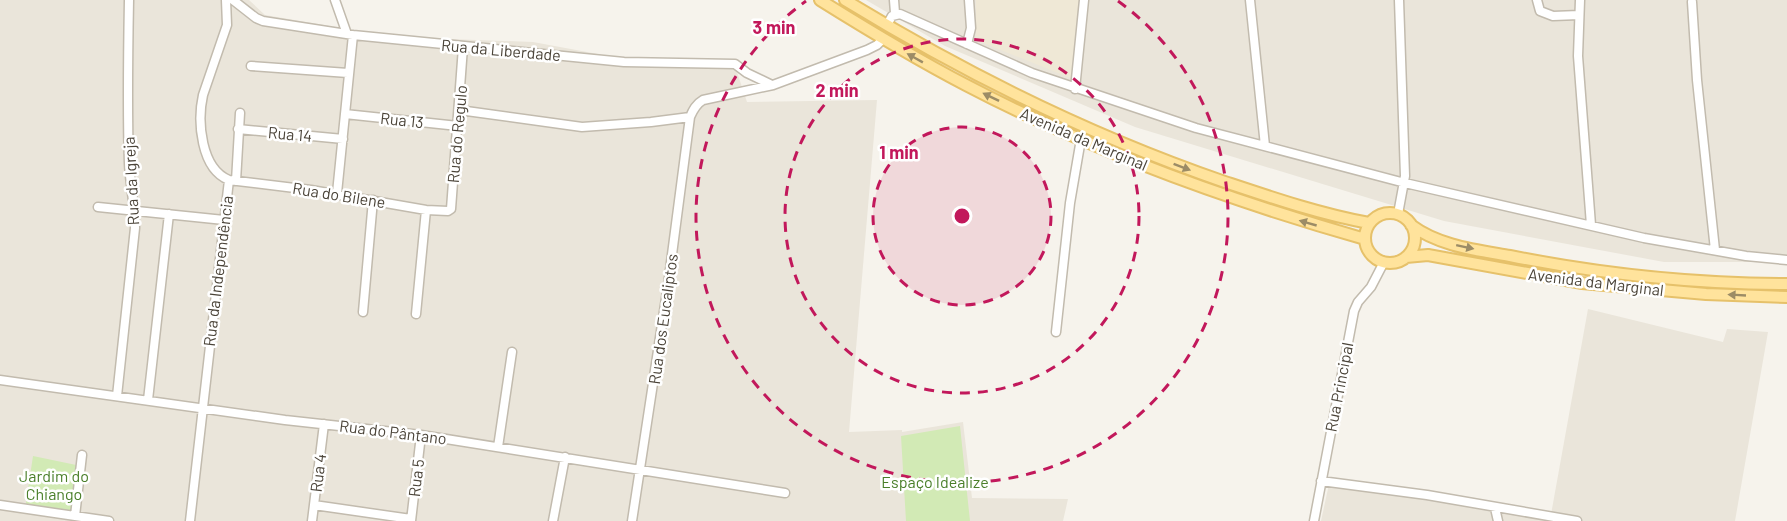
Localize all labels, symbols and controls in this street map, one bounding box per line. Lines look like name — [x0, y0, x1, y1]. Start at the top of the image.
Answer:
text: 3 min — [753, 16, 795, 38]
street label: Rua da Liberdade — [440, 35, 562, 64]
one-way arrow — [907, 53, 924, 63]
text: 2 min — [815, 79, 859, 101]
street label: Rua do Regulo — [443, 84, 470, 184]
one-way arrow — [982, 93, 999, 102]
street label: Avenida da Marginal — [1018, 103, 1151, 174]
street label: Rua 13 — [379, 108, 425, 131]
street label: Rua 14 — [267, 122, 313, 145]
street label: Rua da Igreja — [119, 136, 142, 226]
text: 1 min — [879, 141, 919, 163]
one-way arrow — [1173, 162, 1191, 172]
street label: Rua do Bilene — [291, 178, 387, 211]
street label: Rua da Independência — [199, 194, 236, 347]
centre of rings — [952, 206, 972, 226]
one-way arrow — [1299, 218, 1317, 227]
one-way arrow — [1455, 243, 1474, 252]
street label: Rua dos Eucaliptos — [644, 253, 681, 385]
street label: Avenida da Marginal — [1527, 264, 1665, 299]
one-way arrow — [1727, 291, 1746, 300]
street label: Rua Principal — [1321, 341, 1356, 433]
street label: Rua do Pântano — [338, 416, 448, 448]
street label: Rua 4 — [306, 453, 329, 493]
street label: Rua 5 — [404, 458, 427, 498]
park label: Jardim do Chiango — [19, 466, 89, 503]
park label: Espaço Idealize — [881, 472, 989, 491]

